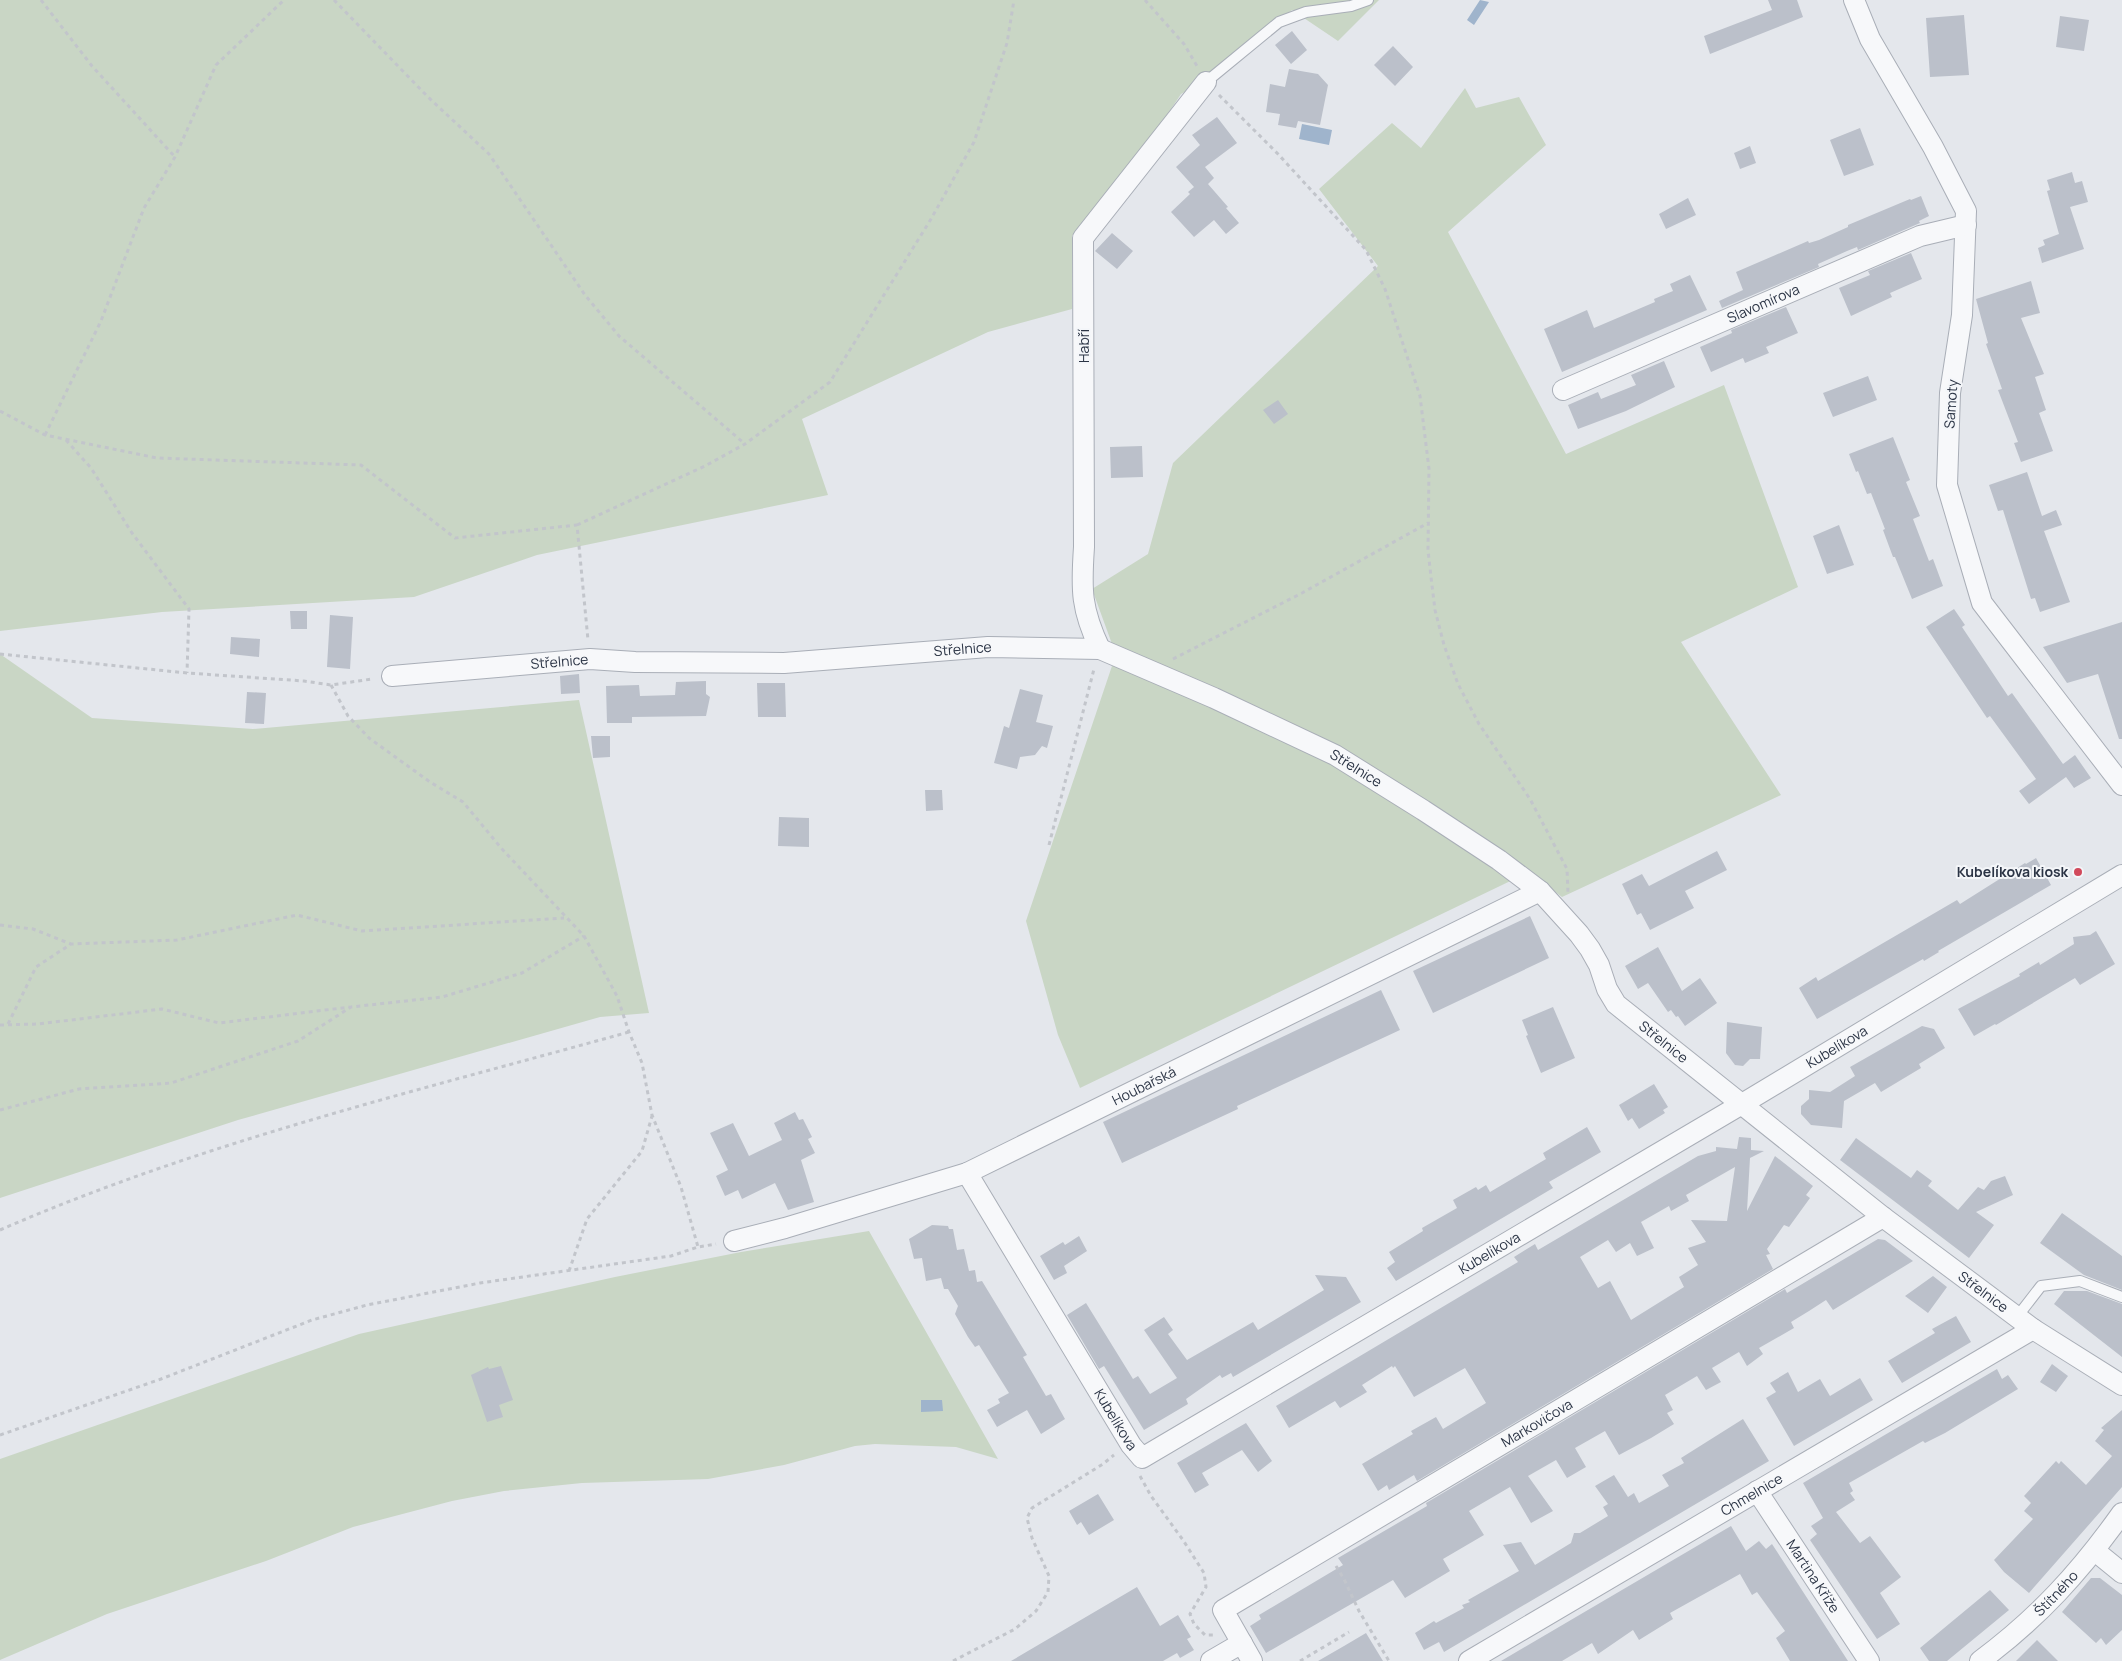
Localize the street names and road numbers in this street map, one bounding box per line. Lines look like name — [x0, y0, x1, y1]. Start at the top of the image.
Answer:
street label: Slavomírova — [1724, 279, 1802, 327]
street label: Habří — [1074, 329, 1093, 363]
street label: Samoty — [1939, 378, 1962, 429]
street label: Střelnice — [933, 637, 992, 660]
street label: Střelnice — [530, 649, 589, 673]
street label: Střelnice — [1327, 744, 1386, 791]
street label: Střelnice — [1635, 1016, 1692, 1067]
street label: Kubelíkova — [1802, 1021, 1871, 1072]
street label: Houbařská — [1109, 1062, 1179, 1109]
street label: Kubelíkova — [1455, 1227, 1523, 1278]
street label: Střelnice — [1955, 1267, 2013, 1316]
street label: Kubelíkova — [1090, 1385, 1142, 1454]
street label: Markovičova — [1497, 1394, 1576, 1451]
street label: Chmelnice — [1717, 1468, 1786, 1520]
street label: Martina Kříže — [1782, 1536, 1845, 1616]
street label: Štítného — [2030, 1566, 2082, 1620]

